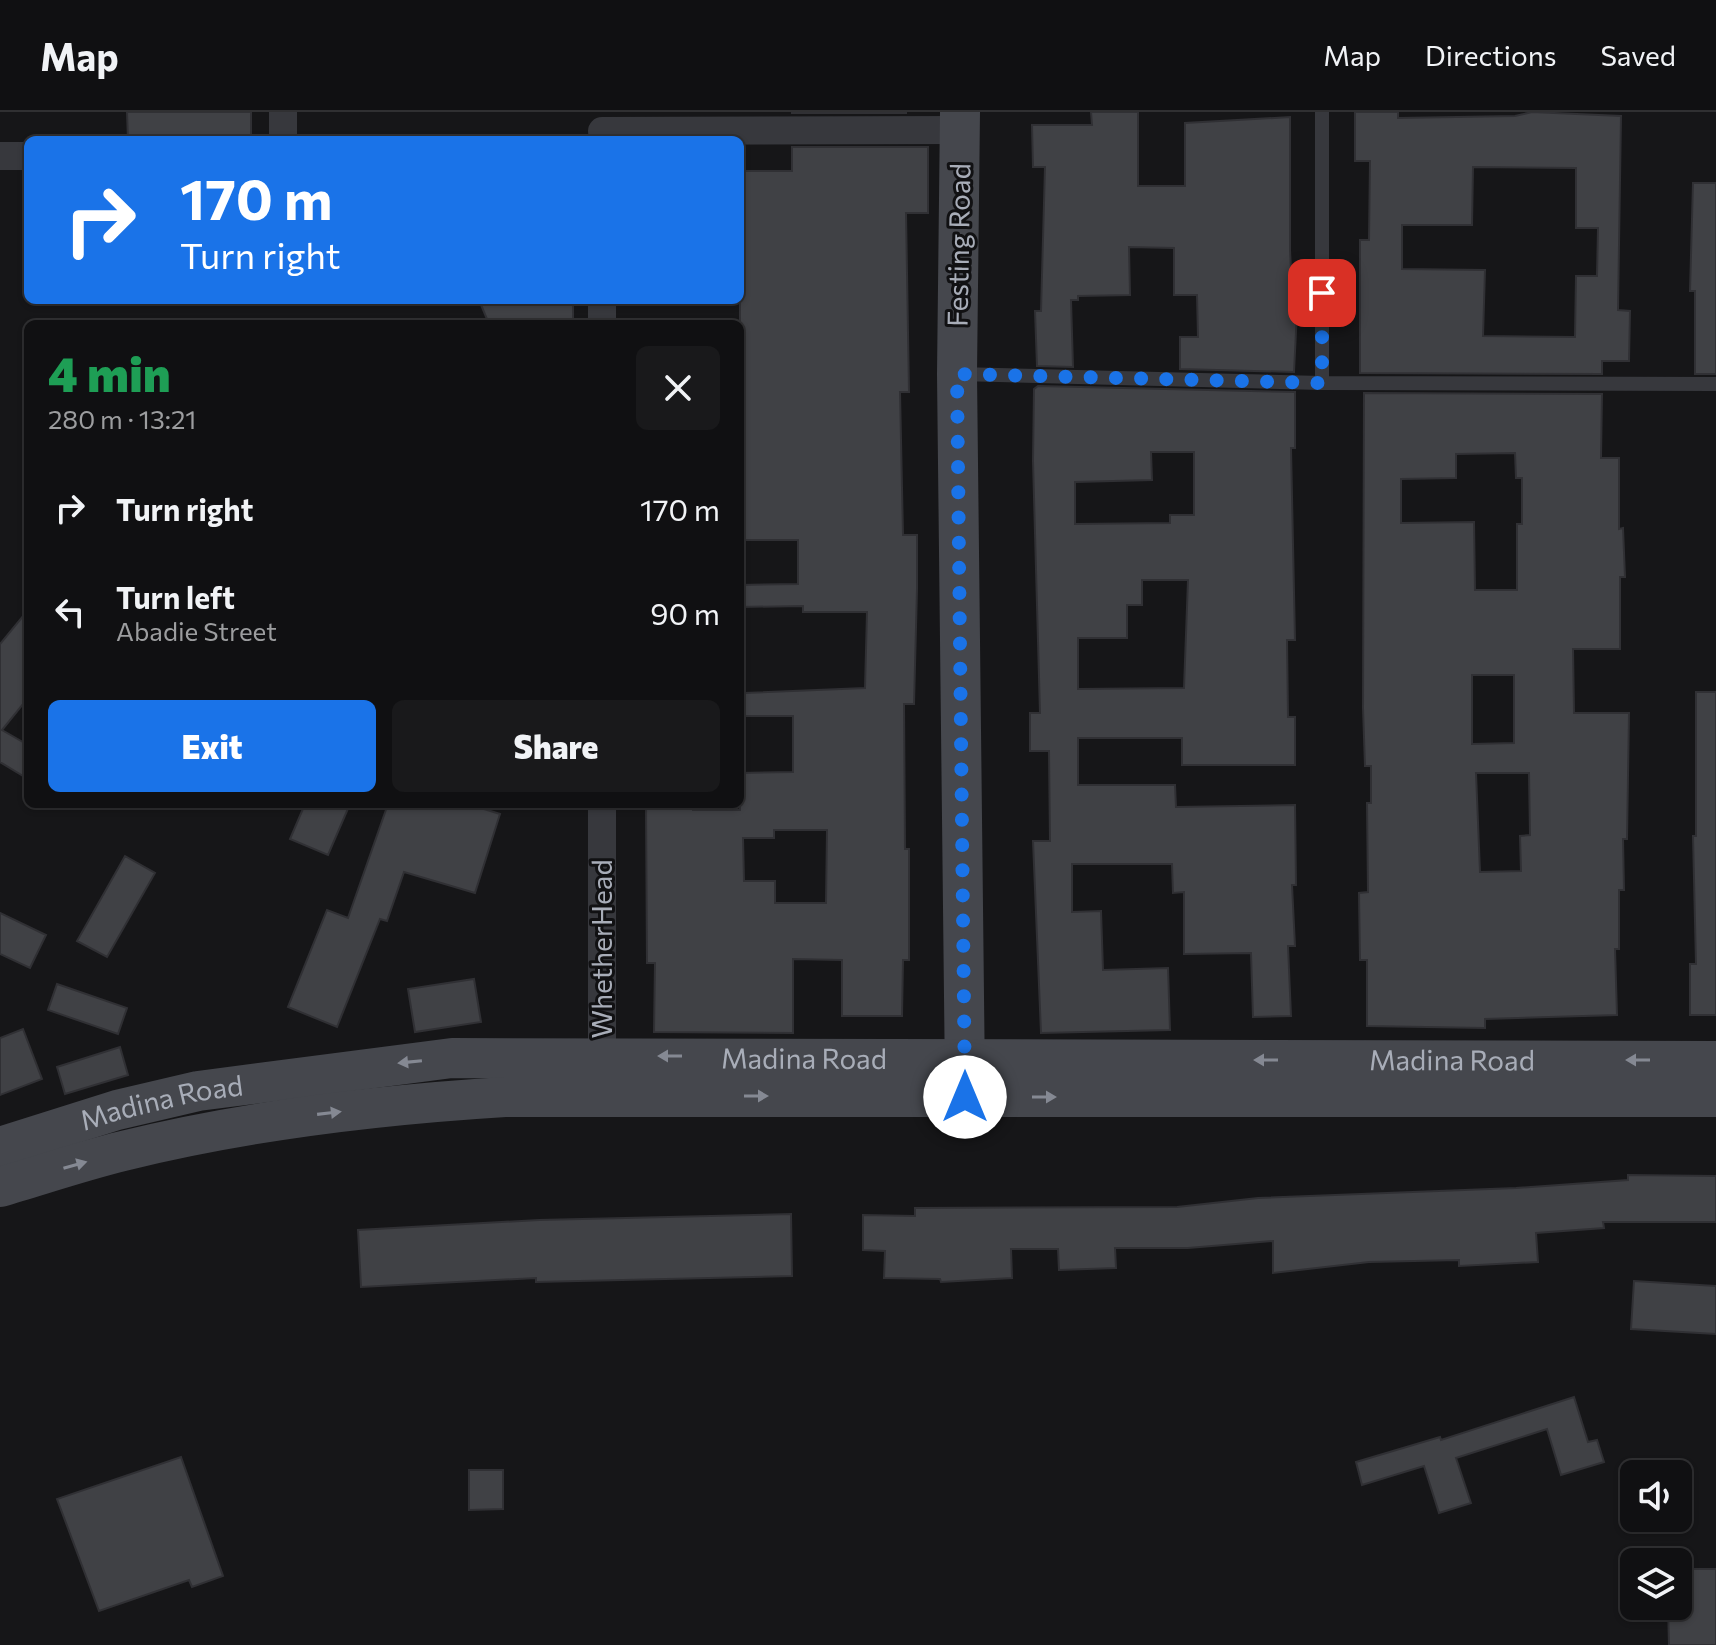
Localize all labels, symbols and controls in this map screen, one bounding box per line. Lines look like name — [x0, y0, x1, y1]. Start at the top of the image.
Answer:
text: Map — [40, 32, 119, 79]
text: Map — [1323, 38, 1381, 72]
text: Directions — [1425, 38, 1556, 72]
text: Saved — [1600, 38, 1676, 72]
text: 170 m — [180, 163, 333, 232]
street label: Festing Road — [940, 163, 976, 327]
icon: right — [48, 168, 152, 272]
text: Turn right — [180, 232, 341, 276]
pin — [1288, 259, 1356, 327]
icon: arrive — [1300, 271, 1344, 315]
text: 4 min — [48, 343, 171, 402]
button: close — [636, 346, 720, 430]
text: 280 m · 13:21 — [48, 403, 196, 434]
icon: right — [48, 486, 92, 530]
text: Turn right — [116, 490, 253, 527]
text: 170 m — [640, 490, 720, 527]
text: Turn left — [116, 578, 235, 615]
icon: left — [48, 590, 92, 634]
text: 90 m — [650, 594, 720, 631]
text: Abadie Street — [116, 615, 277, 646]
button: Exit — [48, 700, 376, 792]
button: Share — [392, 700, 720, 792]
street label: WhetherHead — [584, 859, 618, 1039]
street label: Madina Road — [721, 1041, 887, 1075]
street label: Madina Road — [1369, 1042, 1535, 1077]
one-way arrow — [657, 1050, 682, 1062]
one-way arrow — [1253, 1054, 1278, 1066]
one-way arrow — [1625, 1054, 1650, 1066]
one-way arrow — [397, 1055, 422, 1068]
position arrow — [923, 1055, 1007, 1139]
street label: Madina Road — [76, 1067, 245, 1137]
one-way arrow — [744, 1090, 769, 1102]
one-way arrow — [1032, 1091, 1057, 1103]
one-way arrow — [317, 1106, 342, 1119]
one-way arrow — [63, 1158, 87, 1171]
map controls — [1620, 1460, 1692, 1620]
button: sound — [1620, 1460, 1692, 1532]
button: layers — [1620, 1548, 1692, 1620]

